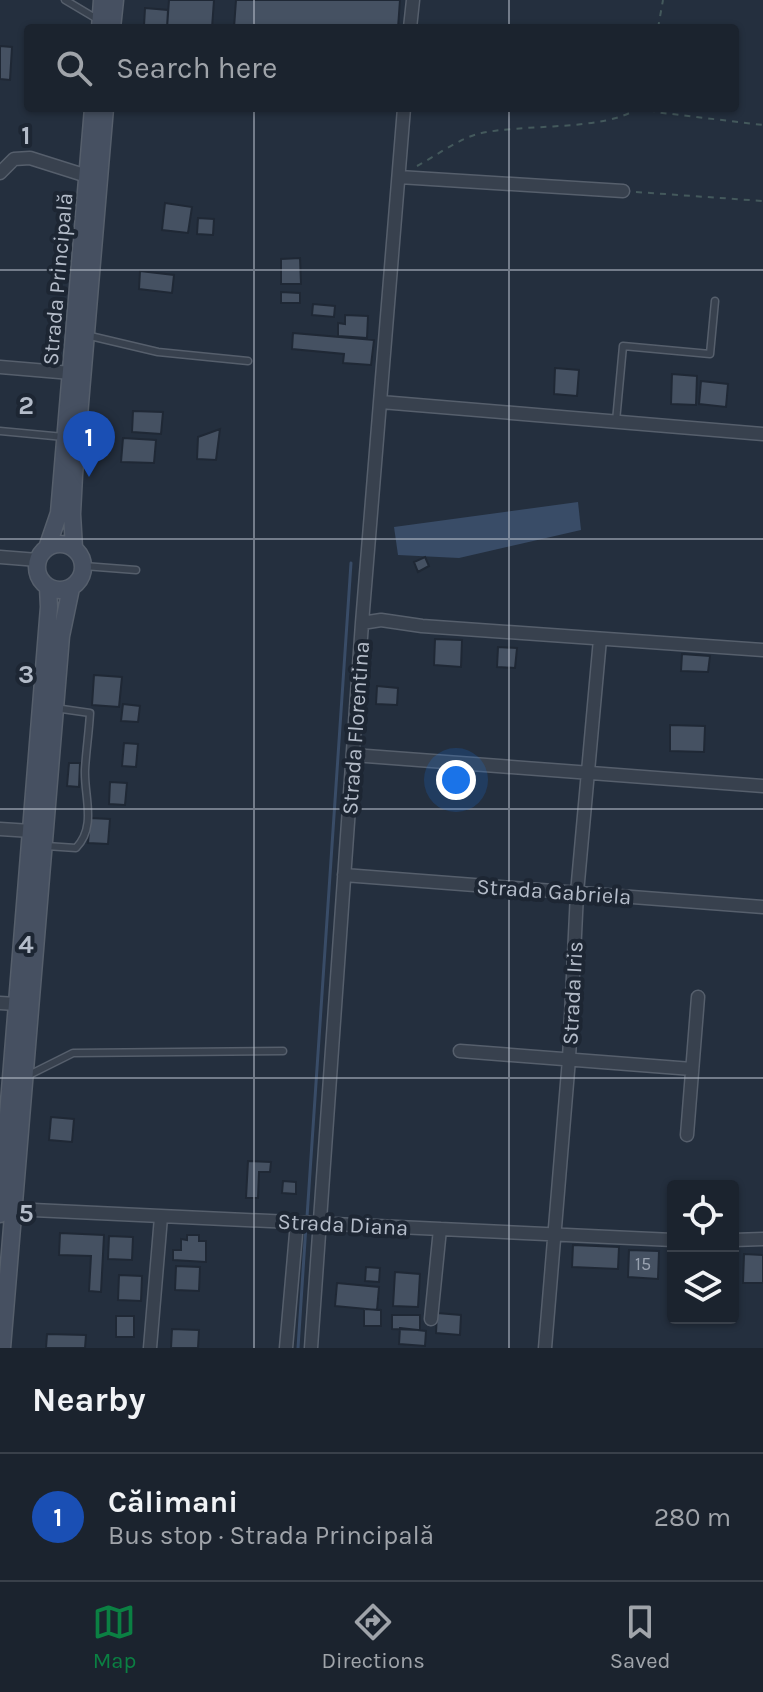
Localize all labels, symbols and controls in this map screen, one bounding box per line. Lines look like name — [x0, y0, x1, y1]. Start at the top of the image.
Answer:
search box — [24, 24, 739, 112]
icon: search — [52, 46, 96, 90]
text: Search here — [116, 50, 277, 86]
text: 1 — [21, 120, 31, 151]
street label: Strada Principală — [38, 192, 78, 366]
text: 2 — [18, 390, 34, 421]
pin: 1 — [63, 411, 115, 477]
street label: Strada Florentina — [337, 640, 375, 816]
text: 3 — [18, 659, 34, 690]
your location — [436, 760, 476, 800]
street label: Strada Gabriela — [476, 874, 632, 910]
text: 4 — [18, 929, 34, 960]
street label: Strada Iris — [557, 940, 589, 1046]
map controls — [667, 1180, 739, 1324]
button: locate — [667, 1180, 739, 1252]
text: 5 — [18, 1198, 34, 1229]
street label: Strada Diana — [277, 1209, 409, 1241]
button: layers — [667, 1252, 739, 1324]
house number: 15 — [635, 1253, 651, 1275]
text: Nearby — [32, 1380, 146, 1420]
text: Călimani — [108, 1484, 238, 1520]
text: 1 — [53, 1502, 63, 1533]
text: 280 m — [654, 1502, 731, 1533]
text: Bus stop · Strada Principală — [108, 1520, 434, 1551]
tab: Map — [92, 1600, 136, 1674]
tab: Directions — [321, 1600, 425, 1674]
tab: Saved — [610, 1600, 671, 1674]

